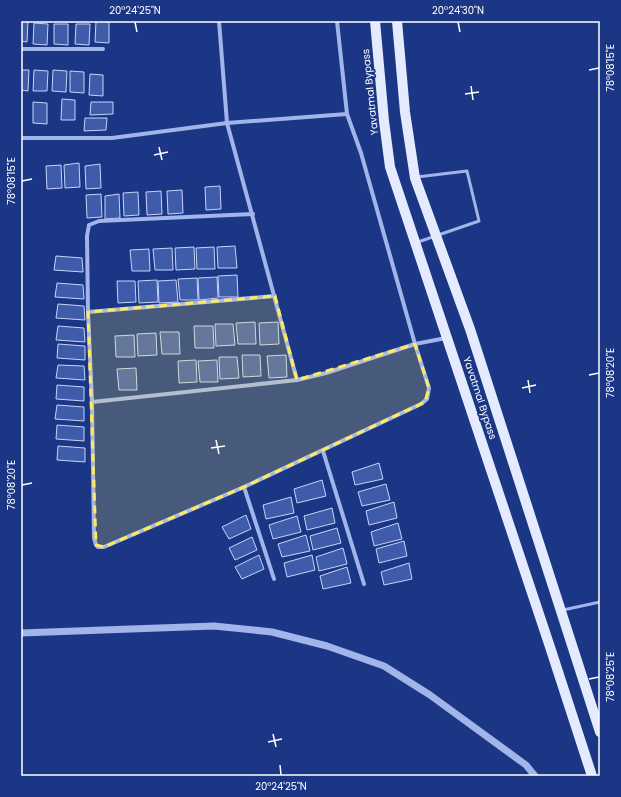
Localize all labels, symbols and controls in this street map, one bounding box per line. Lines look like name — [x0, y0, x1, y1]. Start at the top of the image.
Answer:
text: 20°24'25"N — [109, 3, 161, 18]
text: 20°24'30"N — [432, 3, 484, 18]
text: 78°08'15"E — [603, 44, 618, 92]
street label: Yavatmal Bypass — [358, 48, 382, 136]
text: 78°08'15"E — [4, 157, 19, 205]
text: 78°08'20"E — [603, 348, 618, 398]
street label: Yavatmal Bypass — [459, 355, 501, 441]
text: 78°08'20"E — [4, 460, 19, 510]
text: 78°08'25"E — [603, 652, 618, 702]
text: 20°24'25"N — [255, 779, 307, 794]

